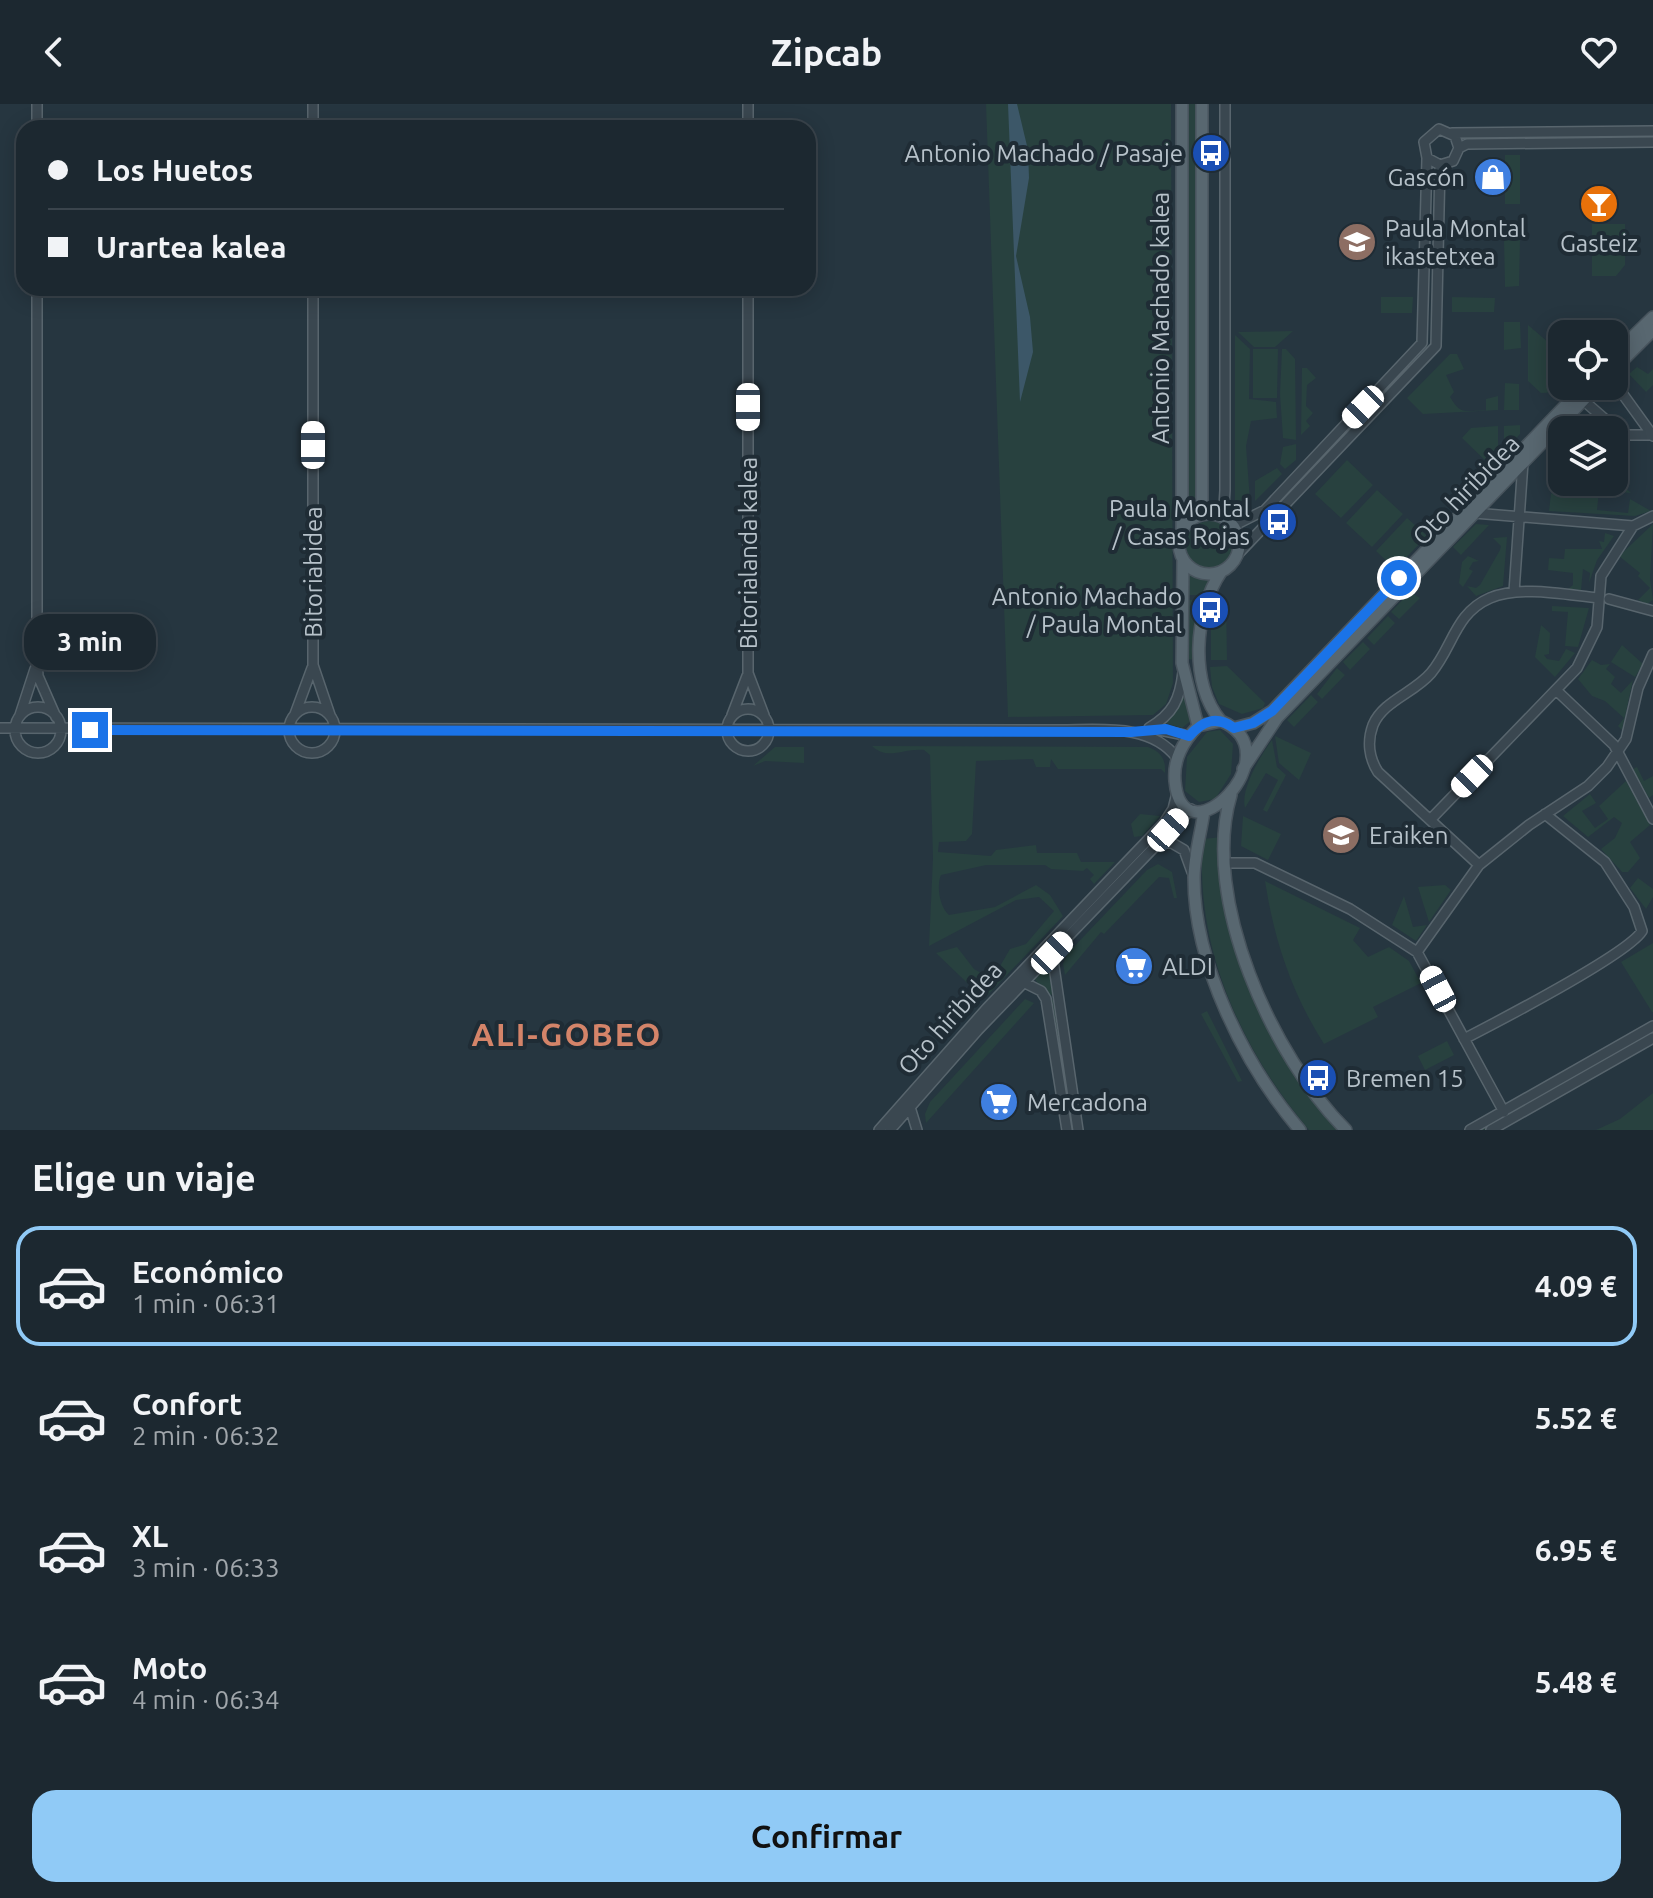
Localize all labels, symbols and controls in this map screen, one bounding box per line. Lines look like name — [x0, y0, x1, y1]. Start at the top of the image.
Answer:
icon: back — [32, 30, 76, 74]
icon: heart — [1577, 30, 1621, 74]
text: Zipcab — [771, 32, 882, 73]
bus stop icon: Antonio Machado / Pasaje — [1190, 132, 1232, 174]
place label: Antonio Machado / Pasaje — [905, 140, 1183, 167]
text: Los Huetos — [96, 153, 253, 187]
shop icon: Gascón — [1472, 156, 1514, 198]
place label: Gascón — [1388, 164, 1465, 191]
bar icon: Gasteiz — [1578, 183, 1620, 225]
street label: Antonio Machado kalea — [1147, 192, 1174, 444]
place label: Paula Montal ikastetxea — [1385, 215, 1526, 270]
school or university icon: Paula Montal ikastetxea — [1336, 221, 1378, 263]
text: Urartea kalea — [96, 230, 286, 264]
place label: Gasteiz — [1560, 230, 1638, 257]
map controls — [1548, 320, 1628, 496]
button: locate — [1548, 320, 1628, 400]
car — [1338, 381, 1388, 433]
car — [736, 383, 760, 431]
button: layers — [1548, 416, 1628, 496]
car — [301, 421, 325, 469]
street label: Oto hiribidea — [1407, 430, 1525, 550]
street label: Bitorialanda kalea — [735, 457, 762, 649]
place label: Paula Montal / Casas Rojas — [1109, 495, 1250, 550]
bus stop icon: Paula Montal / Casas Rojas — [1257, 501, 1299, 543]
street label: Bitoriabidea — [300, 506, 327, 638]
route start — [1381, 560, 1417, 596]
place label: Antonio Machado / Paula Montal — [992, 583, 1182, 638]
bus stop icon: Antonio Machado / Paula Montal — [1189, 589, 1231, 631]
callout: 3 min — [24, 614, 156, 670]
text: 3 min — [57, 627, 123, 656]
route end — [72, 712, 108, 748]
car — [1447, 750, 1497, 802]
car — [1143, 804, 1193, 856]
school or university icon: Eraiken — [1320, 814, 1362, 856]
place label: Eraiken — [1369, 822, 1448, 849]
car — [1027, 927, 1077, 979]
supermarket icon: ALDI — [1113, 945, 1155, 987]
place label: ALDI — [1162, 953, 1213, 980]
street label: Oto hiribidea — [893, 956, 1007, 1080]
car — [1416, 962, 1460, 1016]
district label: ALI-GOBEO — [472, 1016, 662, 1052]
bus stop icon: Bremen 15 — [1297, 1057, 1339, 1099]
place label: Bremen 15 — [1346, 1065, 1464, 1092]
supermarket icon: Mercadona — [978, 1081, 1020, 1123]
place label: Mercadona — [1027, 1089, 1148, 1116]
text: Elige un viaje — [32, 1157, 256, 1198]
icon: car — [36, 1250, 108, 1322]
text: Económico — [132, 1255, 284, 1289]
text: 4.09 € — [1535, 1269, 1617, 1303]
text: 1 min · 06:31 — [132, 1289, 280, 1318]
icon: car — [36, 1382, 108, 1454]
text: Confort — [132, 1387, 242, 1421]
text: 5.52 € — [1535, 1401, 1617, 1435]
text: 2 min · 06:32 — [132, 1421, 280, 1450]
icon: car — [36, 1514, 108, 1586]
text: XL — [132, 1519, 168, 1553]
text: 6.95 € — [1535, 1533, 1617, 1567]
text: 3 min · 06:33 — [132, 1553, 280, 1582]
icon: car — [36, 1646, 108, 1718]
text: Moto — [132, 1651, 207, 1685]
text: 5.48 € — [1535, 1665, 1617, 1699]
text: 4 min · 06:34 — [132, 1685, 280, 1714]
button: Confirmar — [32, 1790, 1621, 1882]

